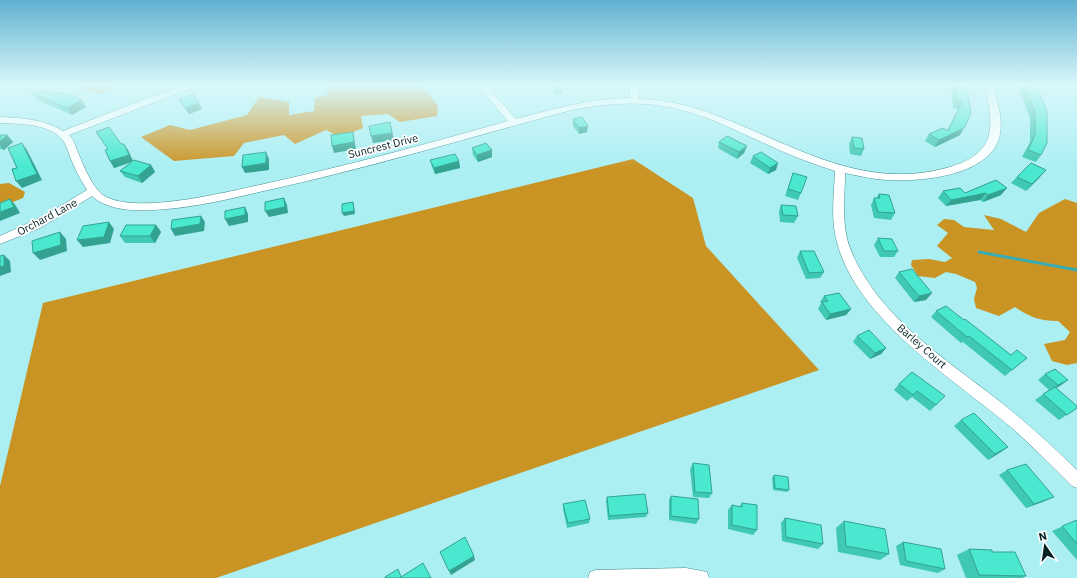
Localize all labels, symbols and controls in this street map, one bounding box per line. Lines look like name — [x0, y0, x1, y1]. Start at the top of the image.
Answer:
street label: Suncrest Drive — [347, 131, 419, 161]
street label: Orchard Lane — [15, 195, 79, 239]
street label: Barley Court — [894, 321, 950, 371]
north arrow — [1025, 526, 1065, 566]
text: N — [1037, 529, 1048, 544]

